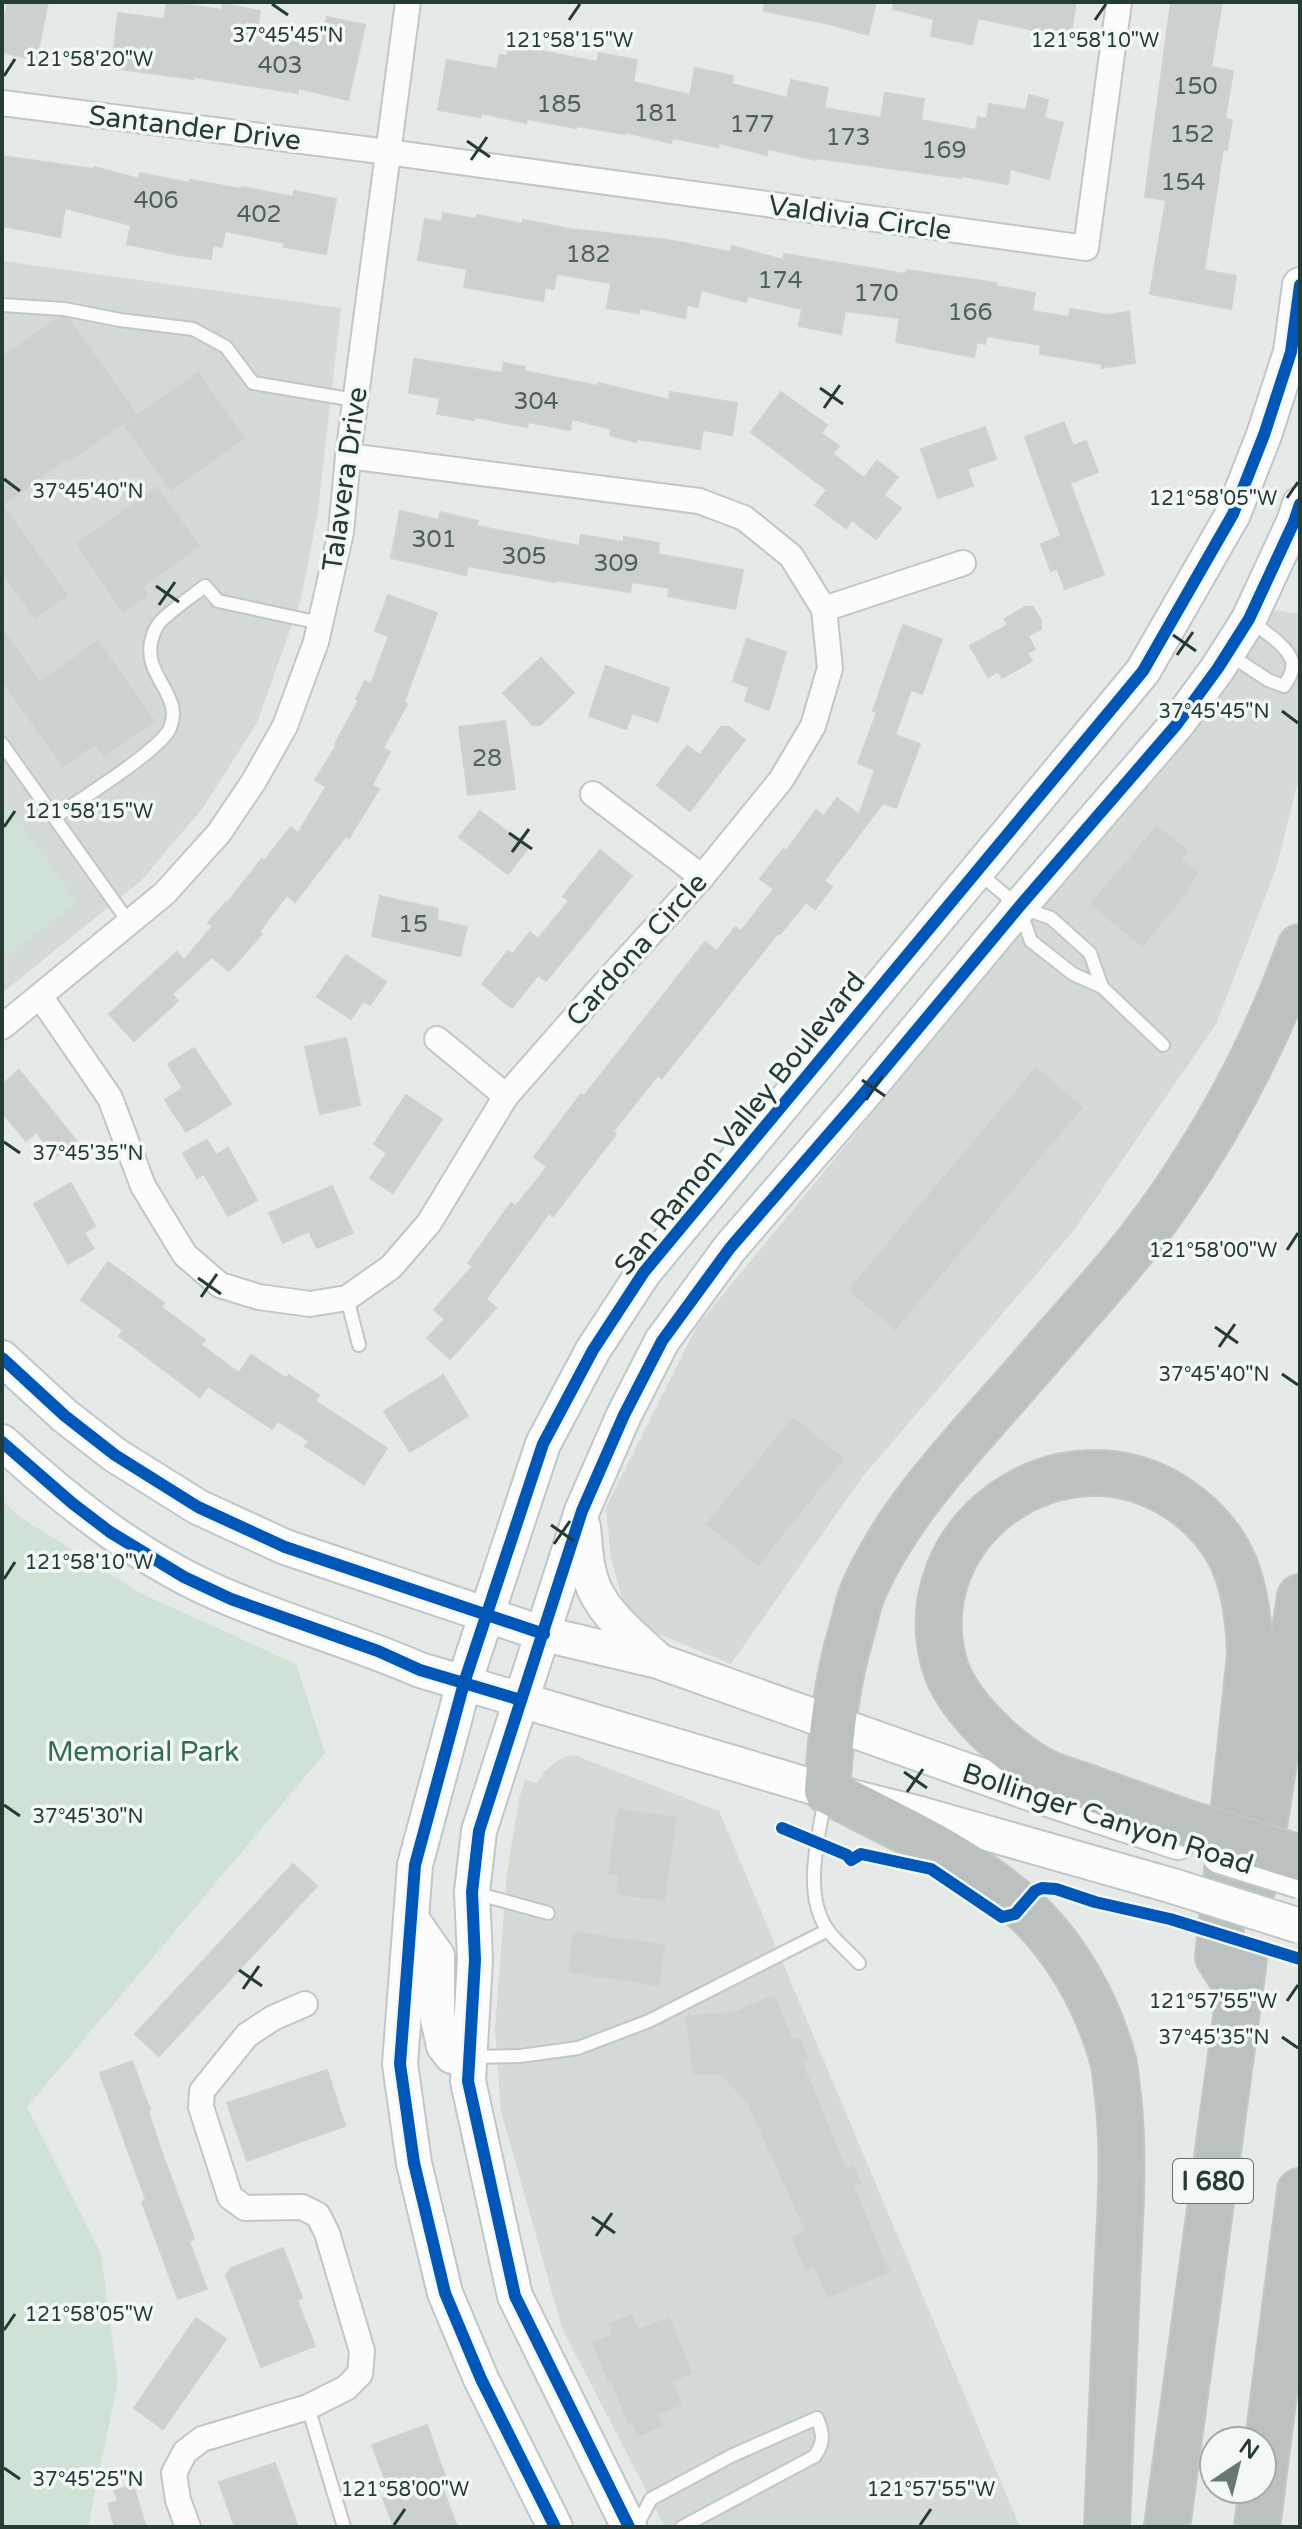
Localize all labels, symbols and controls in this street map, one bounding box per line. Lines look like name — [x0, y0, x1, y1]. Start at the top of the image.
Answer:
text: 37°45'45"N — [232, 24, 344, 48]
text: 121°58'15"W — [505, 29, 633, 53]
text: 121°58'10"W — [1031, 29, 1159, 53]
text: 121°58'20"W — [25, 48, 153, 72]
house number: 403 — [257, 51, 303, 80]
house number: 150 — [1172, 72, 1218, 101]
house number: 185 — [536, 90, 582, 119]
street label: Santander Drive — [87, 98, 303, 158]
house number: 181 — [633, 99, 679, 128]
house number: 177 — [729, 110, 775, 139]
house number: 152 — [1169, 120, 1215, 149]
house number: 173 — [825, 123, 871, 152]
house number: 169 — [921, 136, 967, 165]
house number: 154 — [1160, 168, 1206, 197]
house number: 406 — [133, 186, 179, 215]
street label: Valdivia Circle — [766, 188, 954, 248]
house number: 402 — [236, 200, 282, 229]
house number: 182 — [565, 240, 611, 269]
house number: 174 — [757, 266, 803, 295]
house number: 170 — [853, 279, 899, 308]
house number: 166 — [947, 298, 993, 327]
street label: Talavera Drive — [315, 385, 375, 574]
house number: 304 — [513, 387, 559, 416]
text: 37°45'40"N — [32, 480, 144, 504]
text: 121°58'05"W — [1149, 487, 1277, 511]
house number: 301 — [411, 525, 457, 554]
house number: 305 — [501, 542, 547, 571]
house number: 309 — [593, 549, 639, 578]
text: 37°45'45"N — [1158, 700, 1270, 724]
house number: 28 — [472, 744, 502, 773]
text: 121°58'15"W — [25, 800, 153, 824]
street label: Cardona Circle — [559, 866, 715, 1033]
house number: 15 — [398, 910, 428, 939]
street label: San Ramon Valley Boulevard — [607, 965, 873, 1282]
text: 37°45'35"N — [32, 1142, 144, 1166]
text: 121°58'00"W — [1149, 1239, 1277, 1263]
text: 37°45'40"N — [1158, 1363, 1270, 1387]
text: 121°58'10"W — [25, 1551, 153, 1575]
park label: Memorial Park — [47, 1735, 239, 1769]
street label: Bollinger Canyon Road — [958, 1756, 1258, 1882]
text: 37°45'30"N — [32, 1805, 144, 1829]
text: 121°57'55"W — [1149, 1990, 1277, 2014]
text: 37°45'35"N — [1158, 2026, 1270, 2050]
road number: I 680 — [1173, 2159, 1253, 2203]
text: 121°58'05"W — [25, 2303, 153, 2327]
north arrow — [1198, 2425, 1278, 2505]
text: N — [1234, 2434, 1264, 2465]
text: 37°45'25"N — [32, 2468, 144, 2492]
text: 121°58'00"W — [341, 2478, 469, 2502]
text: 121°57'55"W — [867, 2478, 995, 2502]

